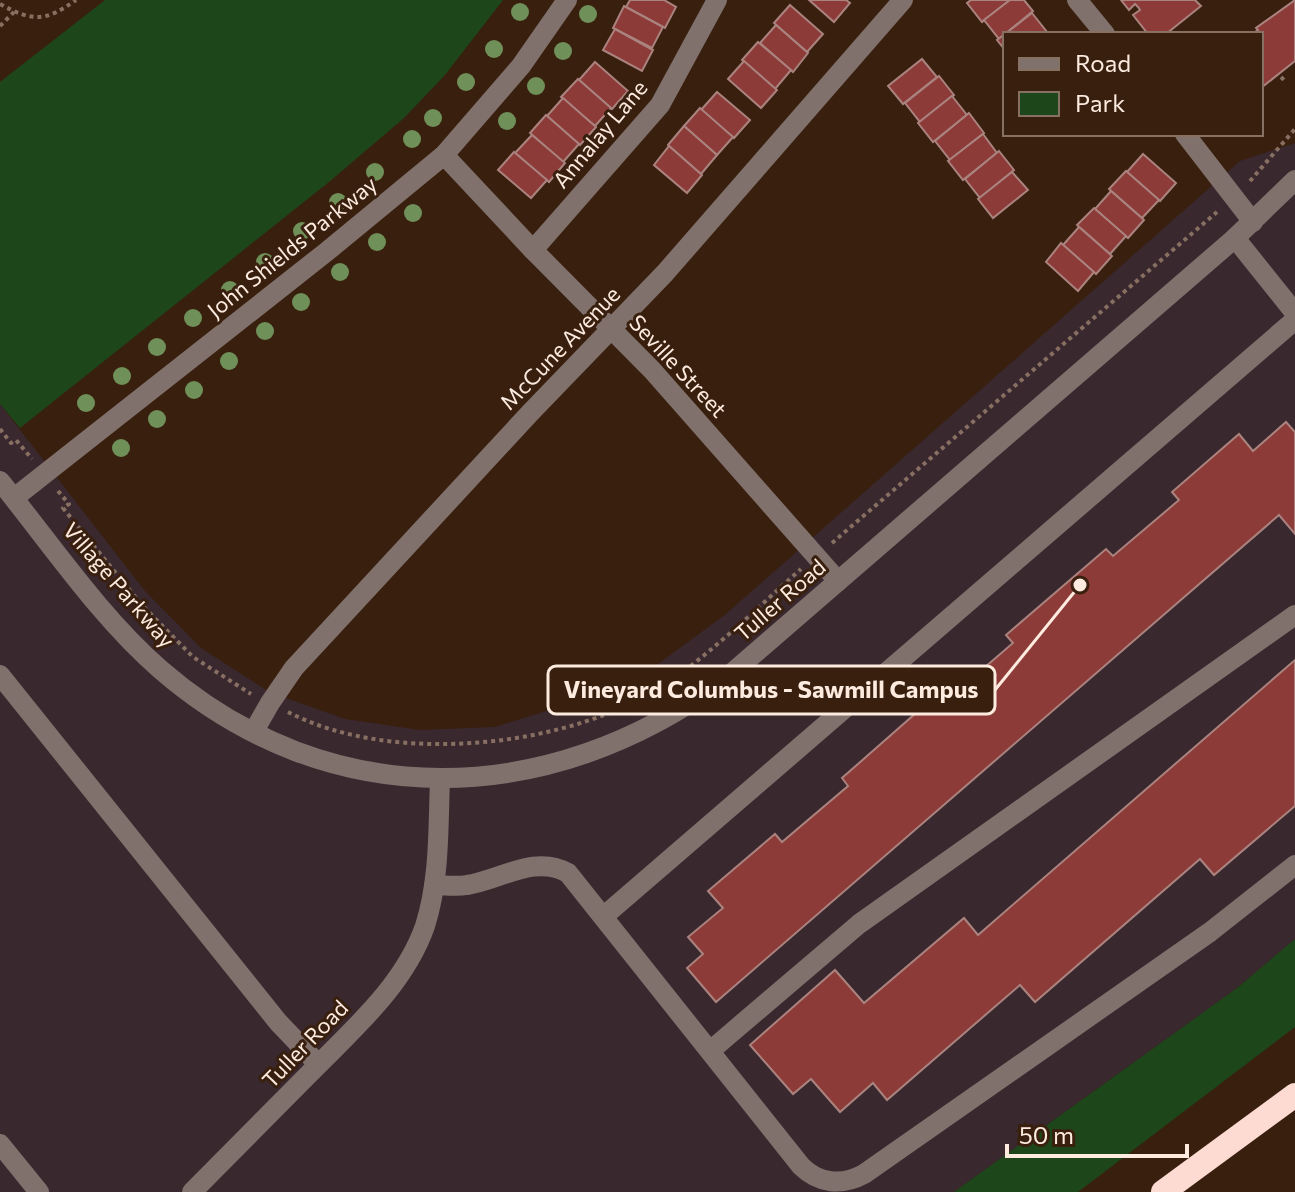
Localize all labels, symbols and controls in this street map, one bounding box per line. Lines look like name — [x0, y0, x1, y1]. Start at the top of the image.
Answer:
legend — [1003, 32, 1263, 136]
text: Road — [1075, 48, 1131, 77]
street label: Annalay Lane — [547, 74, 653, 193]
text: Park — [1075, 88, 1125, 117]
street label: John Shields Parkway — [201, 170, 382, 323]
street label: McCune Avenue — [494, 280, 625, 415]
street label: Seville Street — [624, 309, 733, 423]
street label: Village Parkway — [58, 517, 181, 653]
street label: Tuller Road — [729, 553, 831, 646]
callout: Vineyard Columbus - Sawmill Campus — [548, 666, 995, 714]
text: Vineyard Columbus - Sawmill Campus — [563, 674, 979, 703]
street label: Tuller Road — [256, 994, 353, 1093]
scale bar — [1007, 1108, 1187, 1158]
text: 50 m — [1019, 1120, 1074, 1149]

